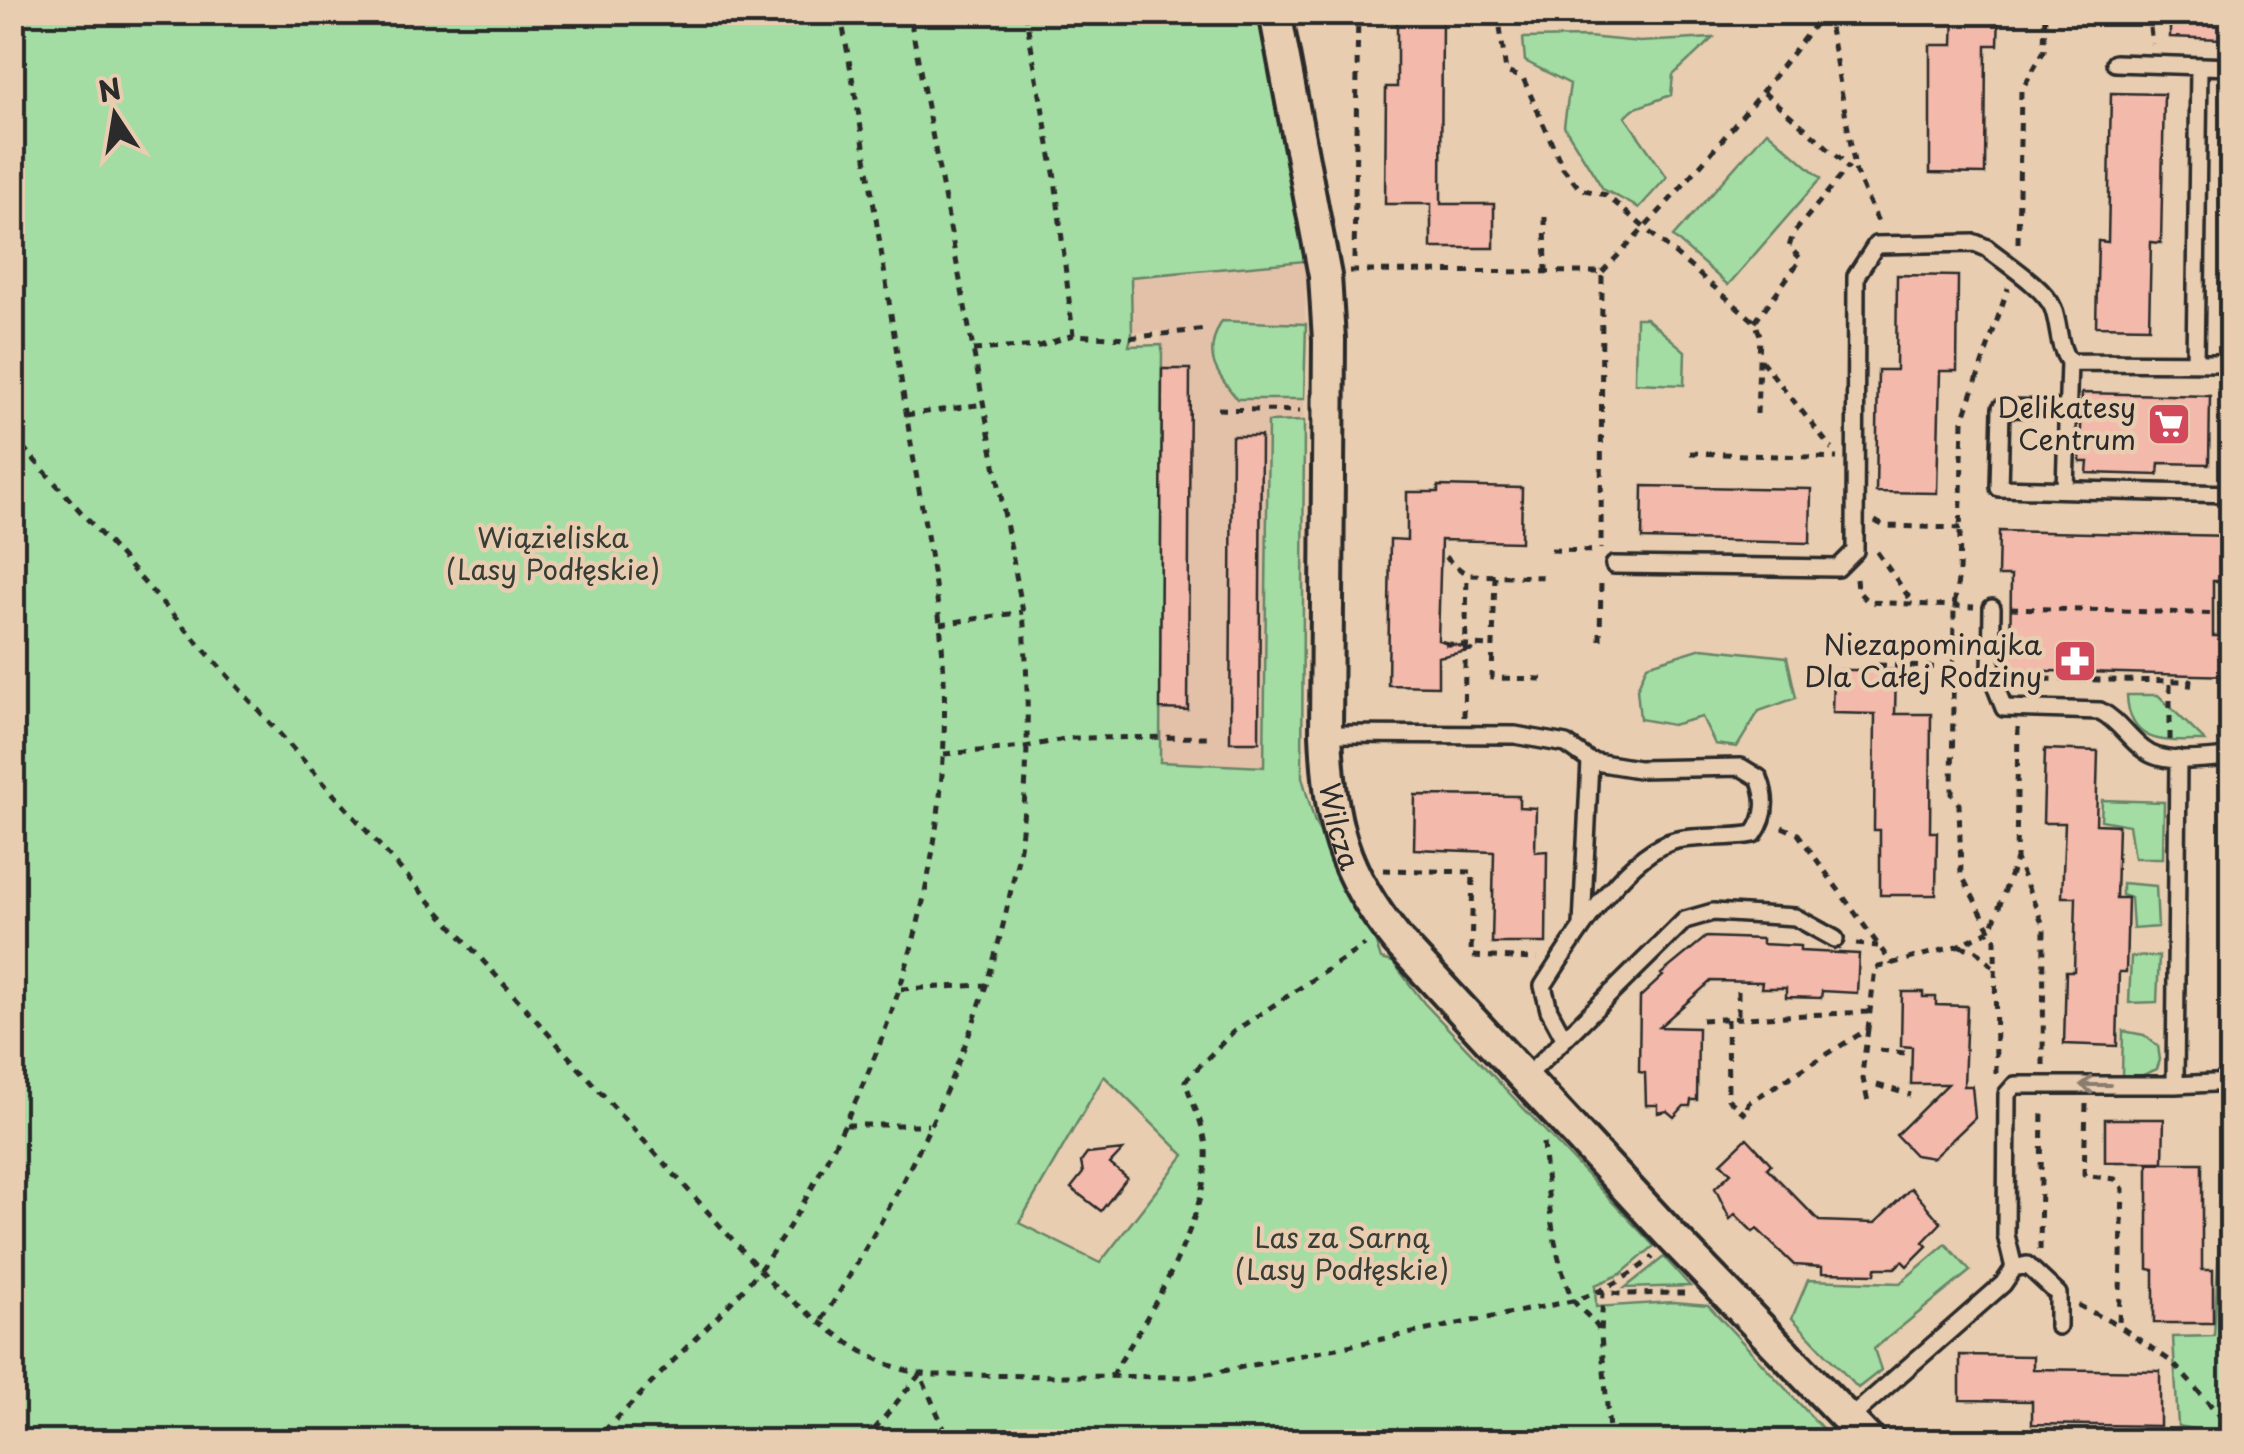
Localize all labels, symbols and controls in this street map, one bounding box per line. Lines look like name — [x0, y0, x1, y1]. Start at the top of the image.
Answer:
north arrow — [65, 65, 165, 165]
text: N — [94, 66, 125, 112]
place label: Delikatesy Centrum — [1998, 385, 2136, 460]
supermarket icon: Delikatesy Centrum — [2146, 401, 2192, 447]
park label: Wiązieliska (Lasy Podłęskie) — [446, 515, 660, 590]
place label: Niezapominajka Dla Całej Rodziny — [1804, 622, 2043, 697]
pharmacy icon: Niezapominajka Dla Całej Rodziny — [2052, 638, 2098, 684]
street label: Wilcza — [1310, 779, 1373, 876]
one-way arrow — [2079, 1076, 2112, 1094]
park label: Las za Sarną (Lasy Podłęskie) — [1235, 1215, 1449, 1290]

